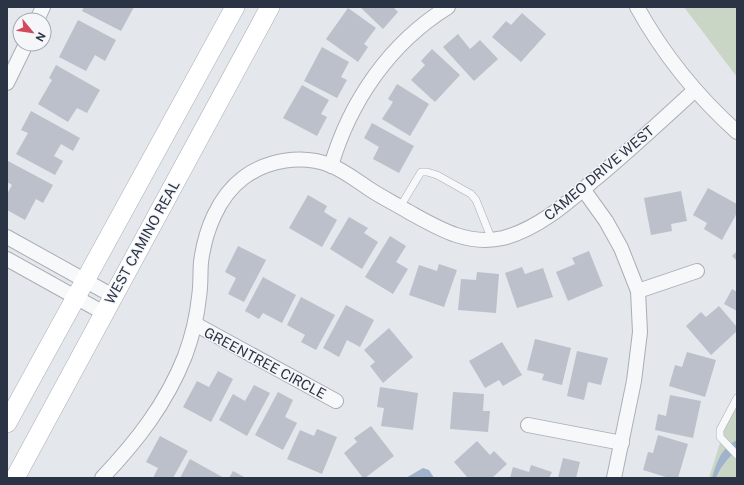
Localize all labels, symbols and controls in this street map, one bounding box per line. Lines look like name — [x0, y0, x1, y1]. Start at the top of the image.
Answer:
north arrow — [12, 12, 52, 52]
text: N — [33, 30, 48, 44]
street label: CAMEO DRIVE WEST — [541, 123, 657, 223]
street label: WEST CAMINO REAL — [101, 177, 183, 307]
street label: GREENTREE CIRCLE — [201, 324, 329, 402]

